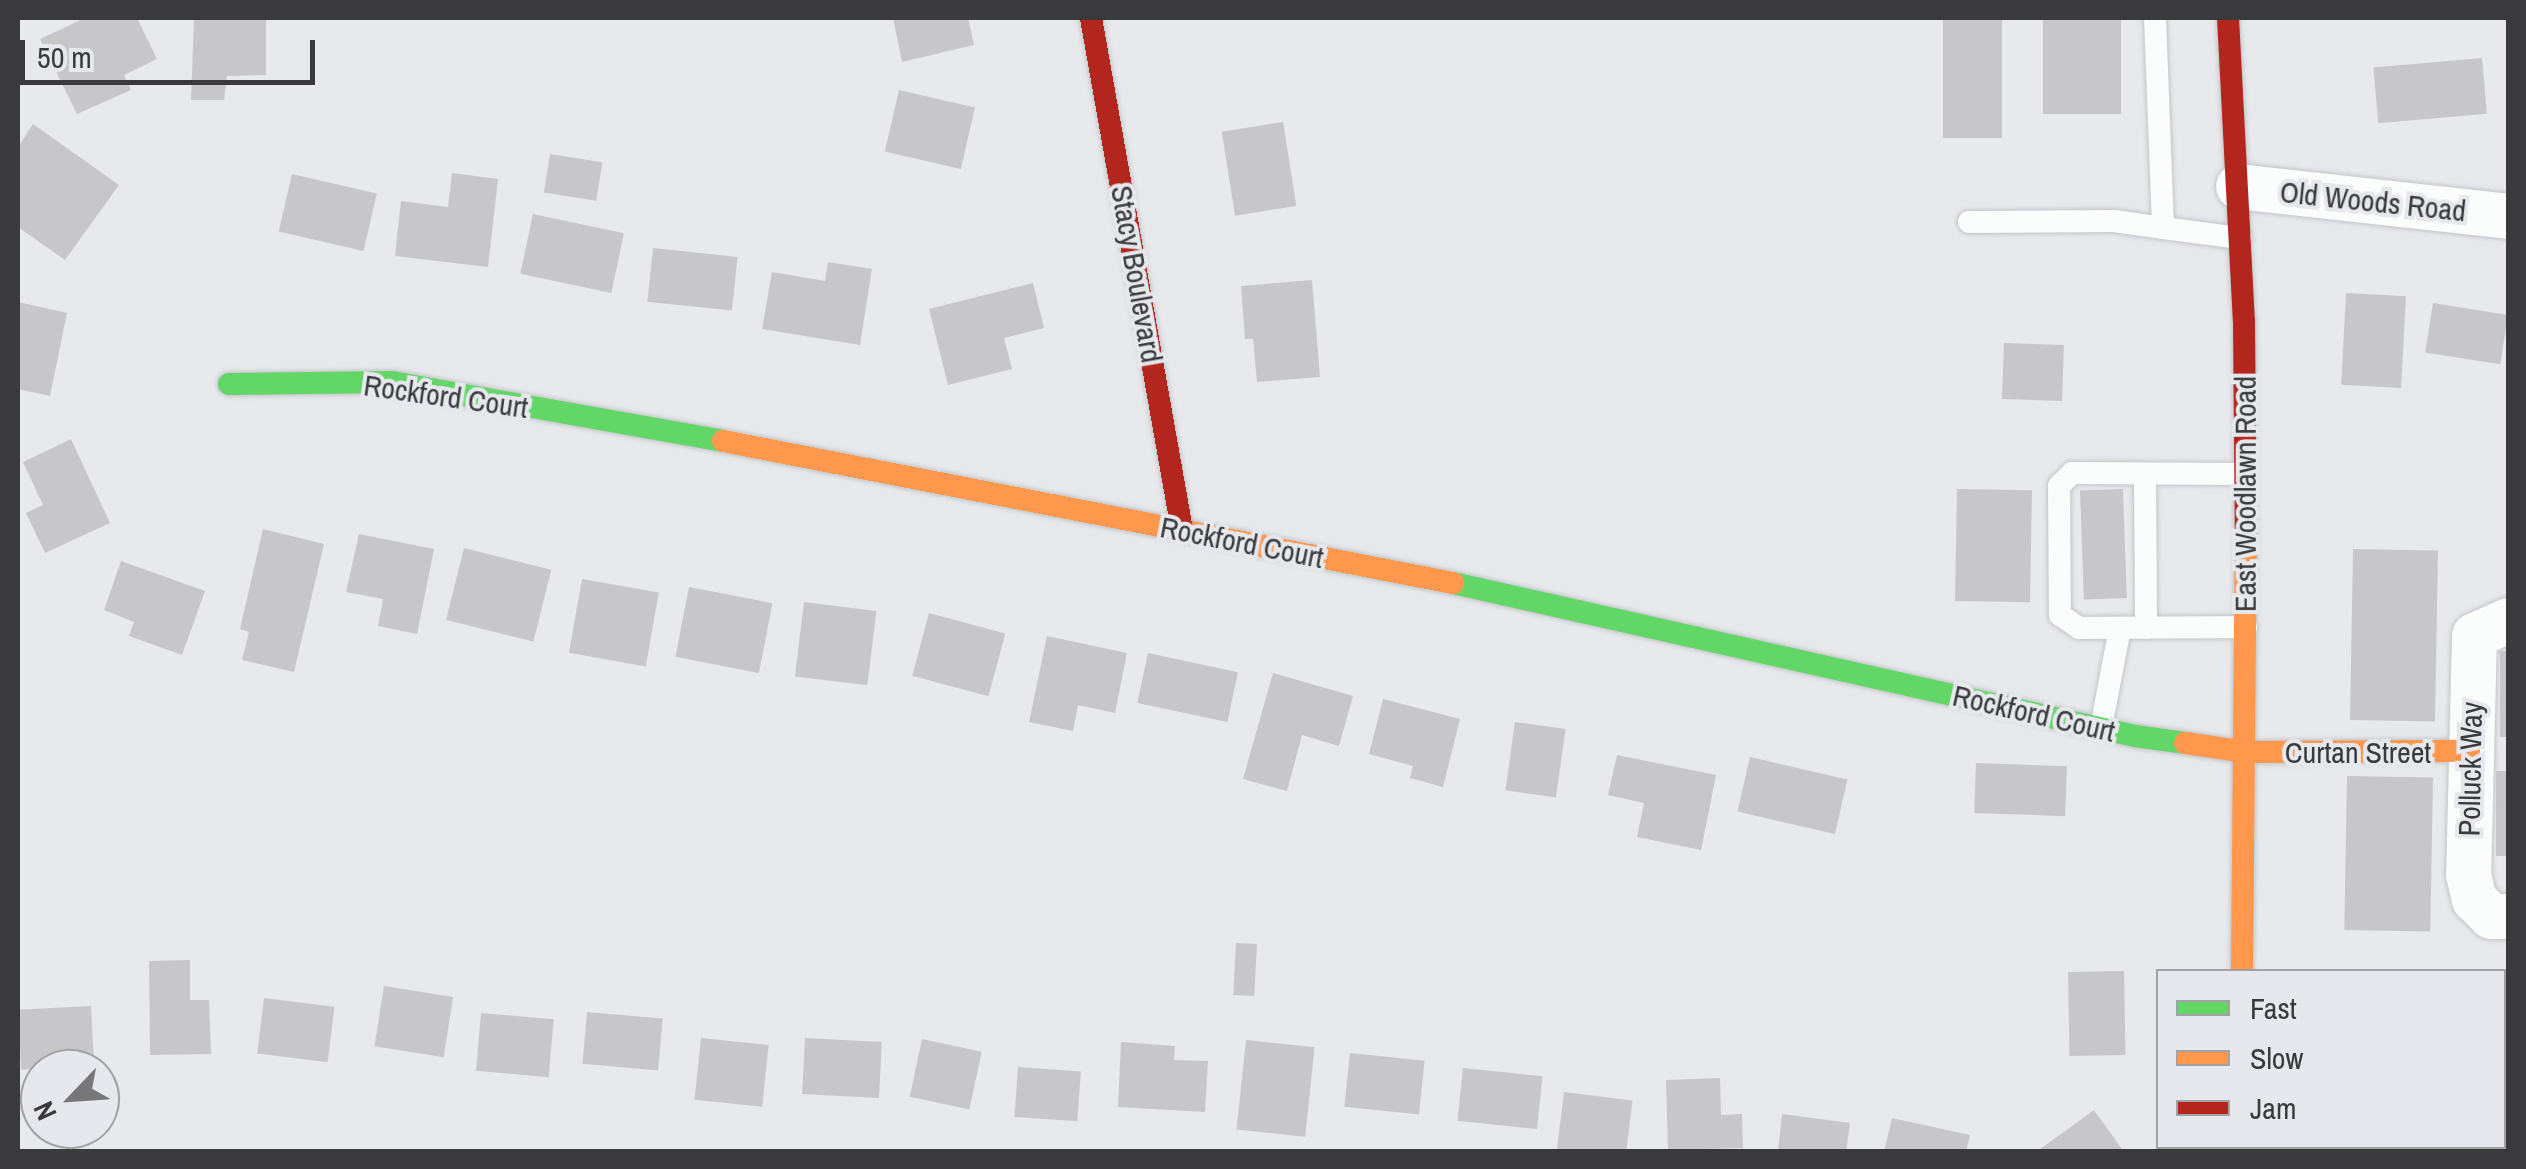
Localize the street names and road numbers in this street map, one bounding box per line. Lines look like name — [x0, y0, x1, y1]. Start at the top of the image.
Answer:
street label: Old Woods Road — [2278, 173, 2468, 229]
street label: Stacy Boulevard — [1104, 183, 1170, 365]
street label: Rockford Court — [362, 367, 530, 425]
street label: East Woodlawn Road — [2227, 376, 2263, 612]
street label: Rockford Court — [1157, 509, 1327, 575]
street label: Rockford Court — [1949, 677, 2119, 749]
street label: Polluck Way — [2451, 701, 2489, 837]
street label: Curtan Street — [2285, 734, 2431, 770]

